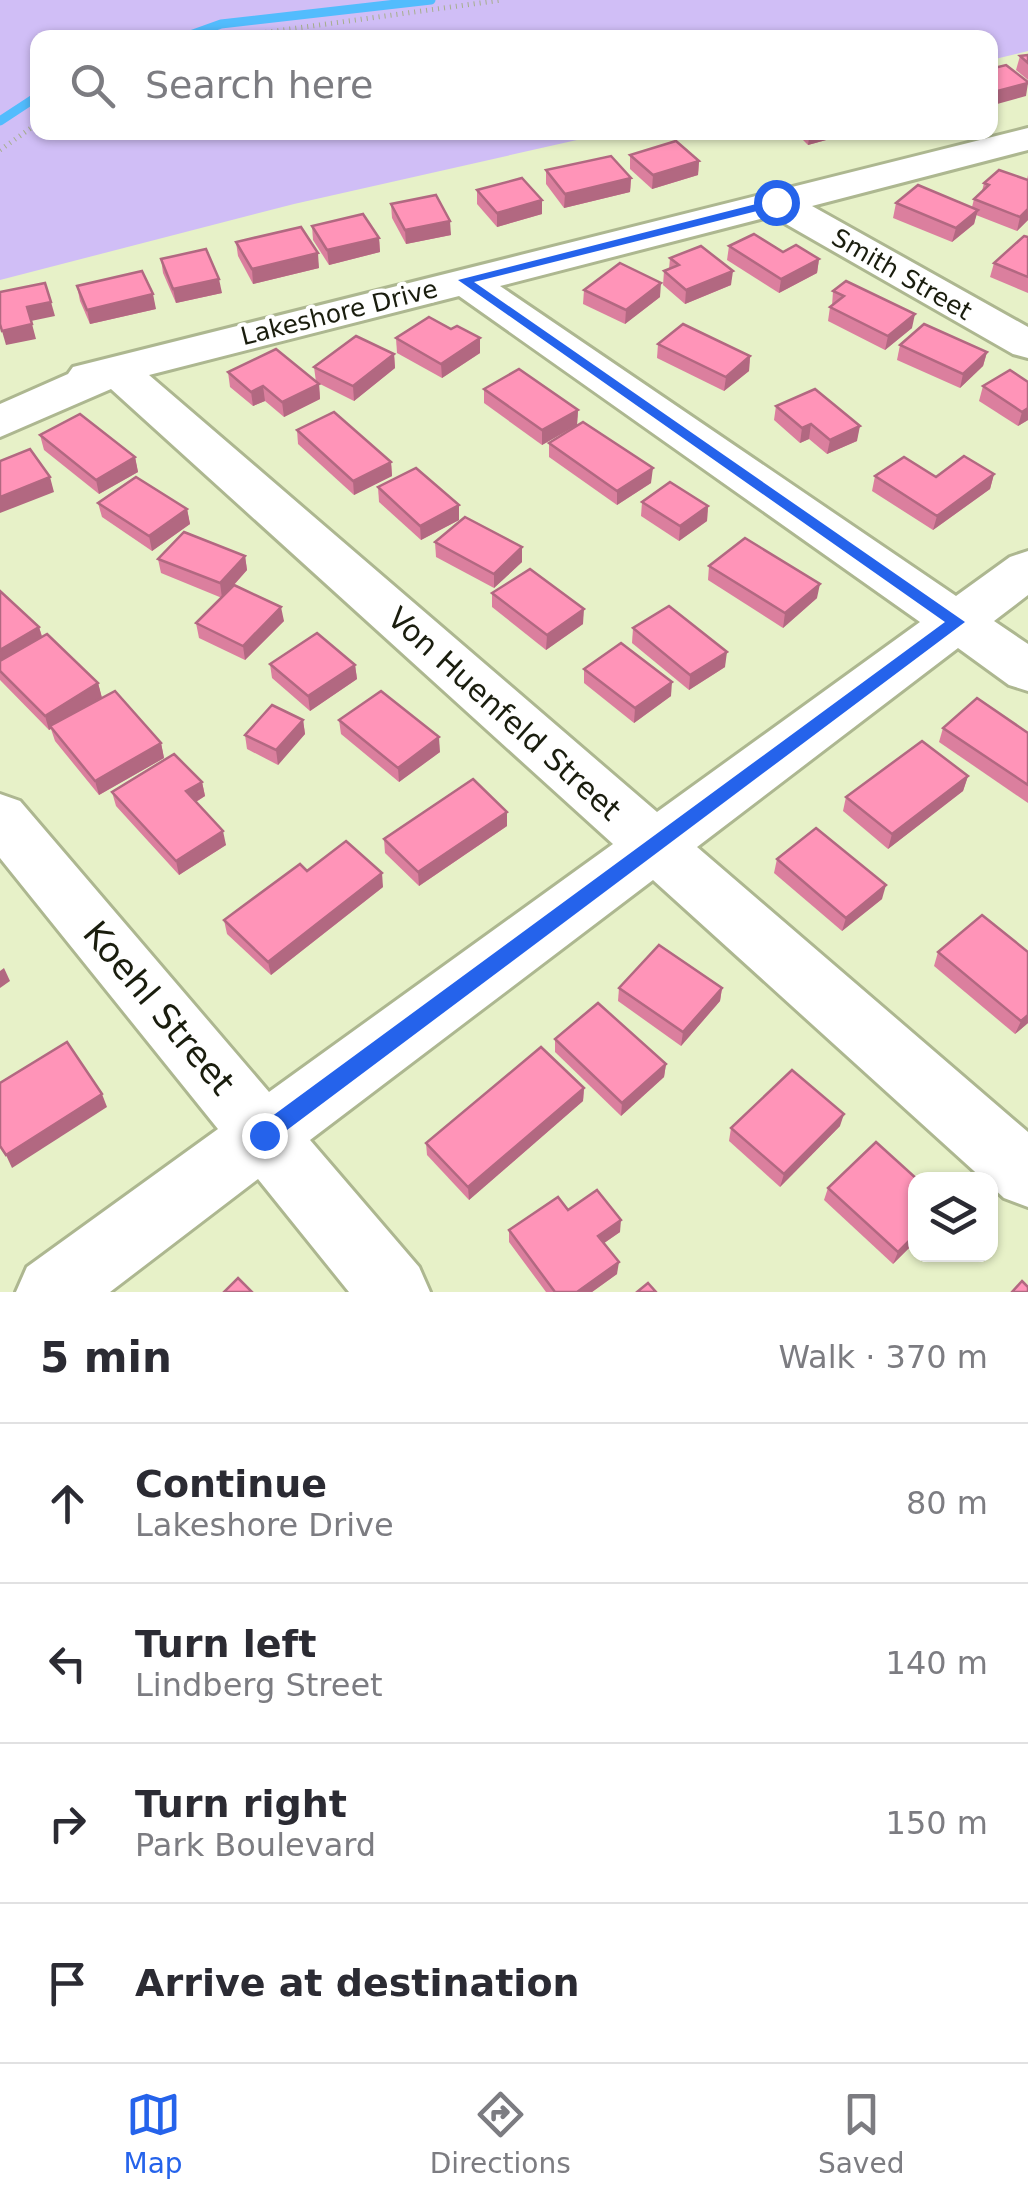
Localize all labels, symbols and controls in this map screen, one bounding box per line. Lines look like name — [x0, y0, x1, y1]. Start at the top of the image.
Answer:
search box — [30, 30, 998, 140]
icon: search — [65, 58, 120, 113]
text: Search here — [145, 63, 373, 107]
route start — [754, 180, 800, 226]
street label: Smith Street — [827, 223, 977, 326]
street label: Lakeshore Drive — [238, 274, 441, 351]
street label: Von Huenfeld Street — [381, 600, 628, 828]
street label: Koehl Street — [75, 913, 243, 1103]
route end — [242, 1113, 288, 1159]
map controls — [908, 1172, 998, 1262]
button: layers — [908, 1172, 998, 1262]
text: 5 min — [40, 1333, 172, 1382]
text: Walk · 370 m — [778, 1338, 988, 1376]
text: Continue — [135, 1462, 327, 1506]
icon: ahead — [40, 1476, 95, 1531]
text: 80 m — [906, 1484, 988, 1522]
text: Lakeshore Drive — [135, 1506, 394, 1544]
text: Turn left — [135, 1622, 316, 1666]
icon: left — [40, 1636, 95, 1691]
text: 140 m — [886, 1644, 988, 1682]
text: Lindberg Street — [135, 1666, 383, 1704]
text: Turn right — [135, 1782, 347, 1826]
icon: right — [40, 1796, 95, 1851]
text: 150 m — [886, 1804, 988, 1842]
text: Park Boulevard — [135, 1826, 376, 1864]
icon: arrive — [40, 1956, 95, 2011]
text: Arrive at destination — [135, 1961, 580, 2005]
tab: Map — [124, 2087, 183, 2180]
tab: Directions — [430, 2087, 571, 2180]
tab: Saved — [818, 2087, 904, 2180]

